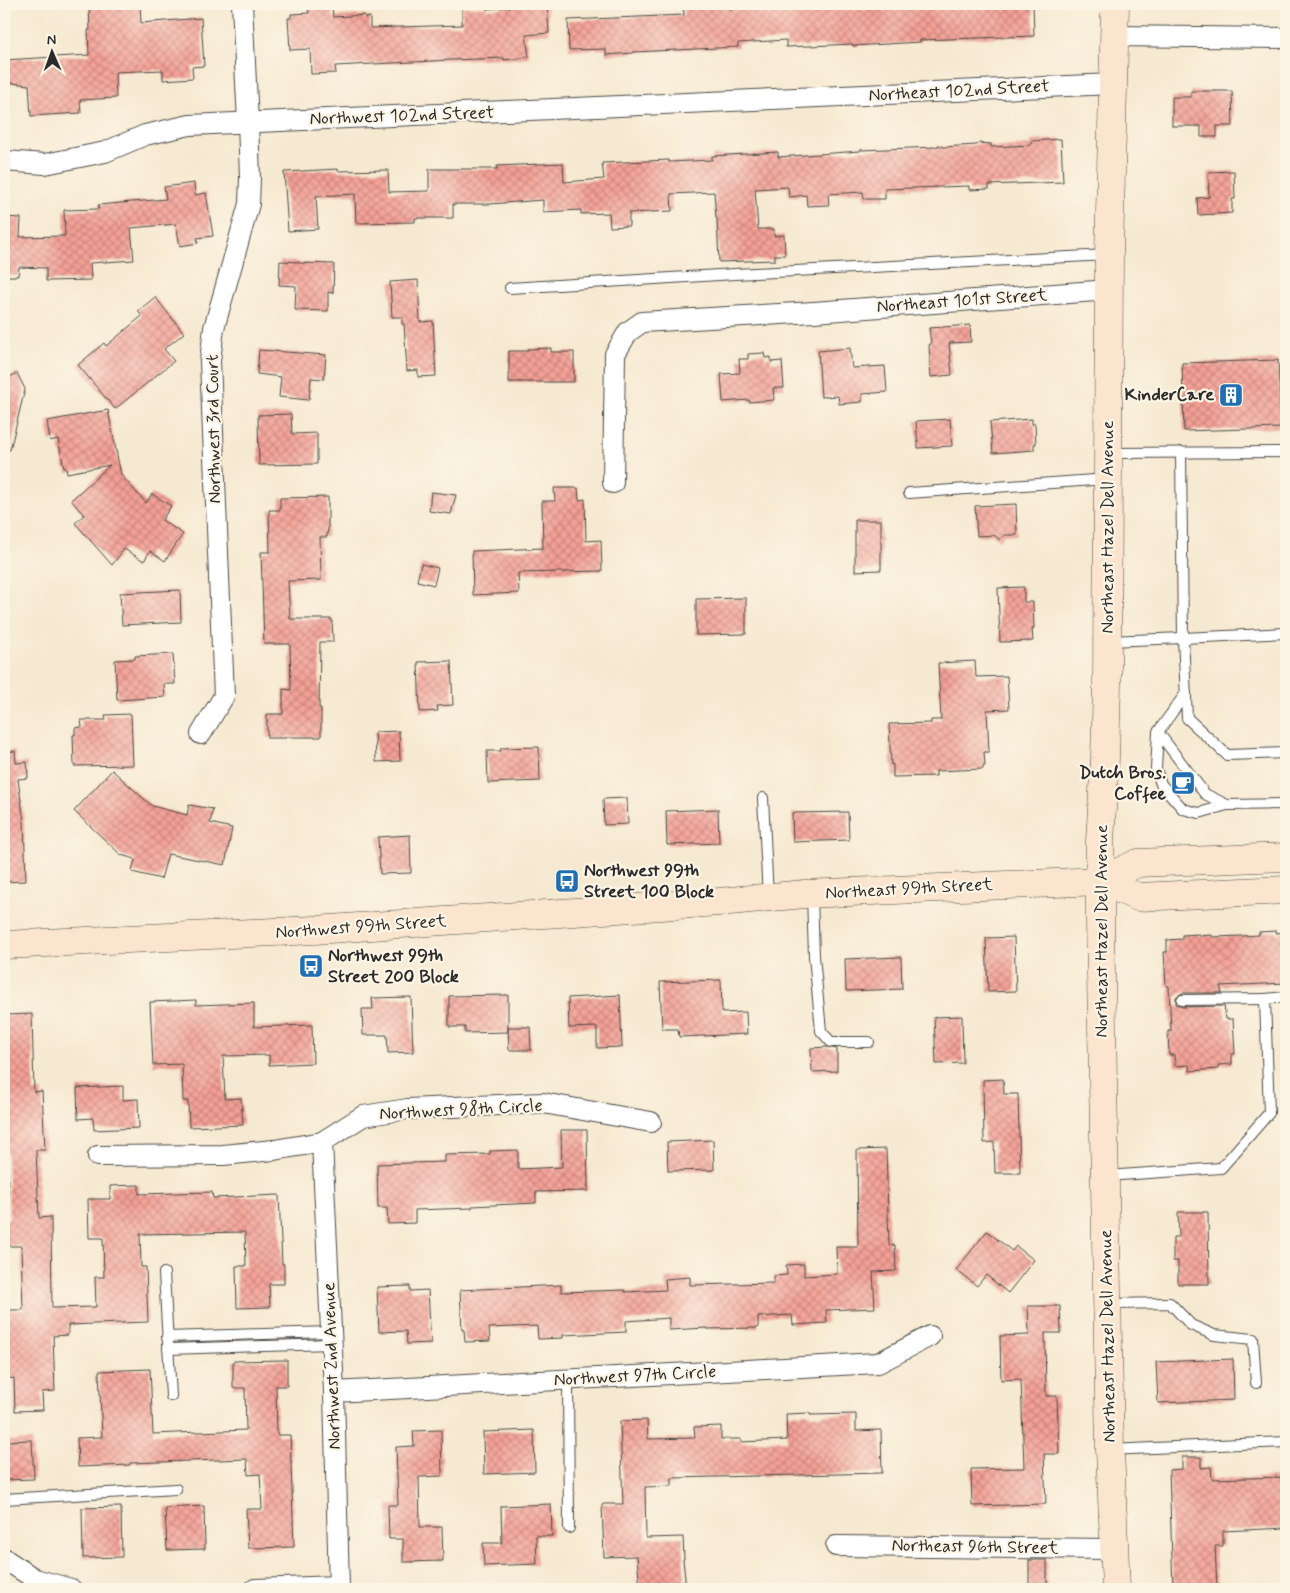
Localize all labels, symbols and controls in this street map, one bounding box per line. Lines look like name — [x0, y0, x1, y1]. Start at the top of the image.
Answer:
north arrow — [28, 28, 78, 78]
text: N — [47, 31, 57, 49]
street label: Northeast 102nd Street — [868, 74, 1050, 108]
street label: Northwest 102nd Street — [309, 101, 495, 131]
street label: Northeast 101st Street — [876, 283, 1048, 319]
street label: Northwest 3rd Court — [201, 354, 227, 504]
building icon: KinderCare — [1218, 382, 1244, 408]
place label: KinderCare — [1125, 383, 1214, 407]
street label: Northeast Hazel Dell Avenue — [1096, 420, 1120, 634]
place label: Dutch Bros. Coffee — [1079, 761, 1167, 806]
cafe icon: Dutch Bros. Coffee — [1170, 770, 1196, 796]
street label: Northeast Hazel Dell Avenue — [1090, 824, 1114, 1038]
place label: Northwest 99th Street 100 Block — [584, 859, 714, 904]
bus stop icon: Northwest 99th Street 100 Block — [554, 868, 580, 894]
street label: Northeast 99th Street — [825, 873, 994, 905]
street label: Northwest 99th Street — [275, 909, 448, 945]
place label: Northwest 99th Street 200 Block — [328, 944, 459, 989]
bus stop icon: Northwest 99th Street 200 Block — [298, 953, 324, 979]
street label: Northwest 98th Circle — [379, 1094, 543, 1126]
street label: Northeast Hazel Dell Avenue — [1094, 1229, 1122, 1443]
street label: Northwest 2nd Avenue — [317, 1282, 347, 1450]
street label: Northwest 97th Circle — [553, 1360, 717, 1392]
street label: Northeast 96th Street — [891, 1534, 1059, 1560]

